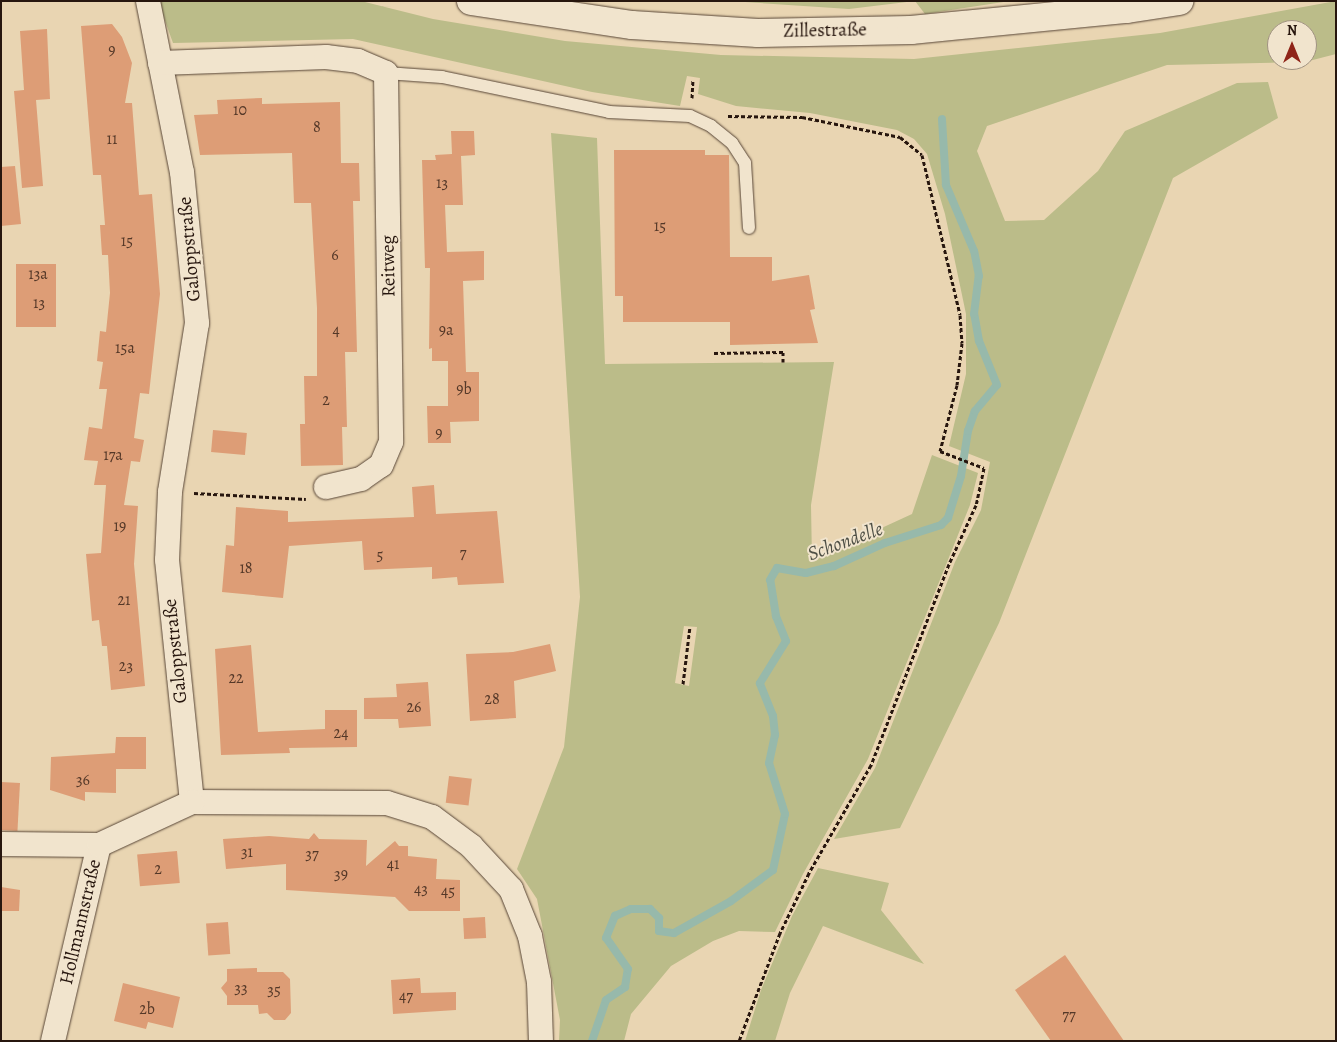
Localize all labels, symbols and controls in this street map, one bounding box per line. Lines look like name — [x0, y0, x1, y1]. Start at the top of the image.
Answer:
street label: Zillestraße — [783, 19, 867, 43]
north arrow — [1267, 20, 1317, 70]
text: N — [1287, 21, 1297, 40]
house number: 9 — [108, 40, 116, 60]
house number: 10 — [233, 100, 247, 120]
house number: 8 — [313, 117, 321, 137]
house number: 11 — [107, 129, 117, 149]
house number: 13 — [436, 173, 448, 193]
street label: Galoppstraße — [174, 196, 206, 302]
house number: 15 — [654, 216, 666, 236]
house number: 15 — [121, 231, 133, 251]
street label: Reitweg — [377, 235, 401, 297]
house number: 6 — [331, 245, 339, 265]
house number: 13a — [28, 264, 48, 284]
house number: 13 — [33, 293, 45, 313]
house number: 4 — [332, 320, 340, 340]
house number: 9a — [439, 320, 453, 340]
house number: 15a — [115, 338, 135, 358]
house number: 9b — [456, 379, 472, 399]
house number: 2 — [322, 390, 330, 410]
house number: 9 — [435, 423, 443, 443]
house number: 17a — [103, 445, 123, 465]
house number: 19 — [114, 516, 126, 536]
water label: Schondelle — [804, 516, 886, 566]
house number: 7 — [460, 543, 466, 563]
house number: 5 — [377, 545, 383, 565]
house number: 18 — [239, 558, 253, 578]
house number: 21 — [117, 590, 131, 610]
street label: Galoppstraße — [159, 598, 193, 704]
house number: 23 — [119, 656, 133, 676]
house number: 22 — [228, 668, 244, 688]
house number: 28 — [484, 689, 500, 709]
house number: 26 — [407, 697, 421, 717]
house number: 24 — [334, 723, 348, 743]
house number: 36 — [76, 770, 90, 790]
house number: 31 — [241, 842, 253, 862]
house number: 37 — [305, 844, 319, 864]
house number: 41 — [387, 854, 399, 874]
street label: Hollmannstraße — [56, 857, 106, 987]
house number: 2 — [154, 859, 162, 879]
house number: 39 — [334, 864, 348, 884]
house number: 43 — [414, 879, 428, 899]
house number: 45 — [441, 881, 455, 901]
house number: 33 — [234, 978, 248, 998]
house number: 35 — [267, 980, 281, 1000]
house number: 47 — [399, 986, 413, 1006]
house number: 2b — [139, 999, 155, 1019]
house number: 77 — [1062, 1005, 1076, 1025]

